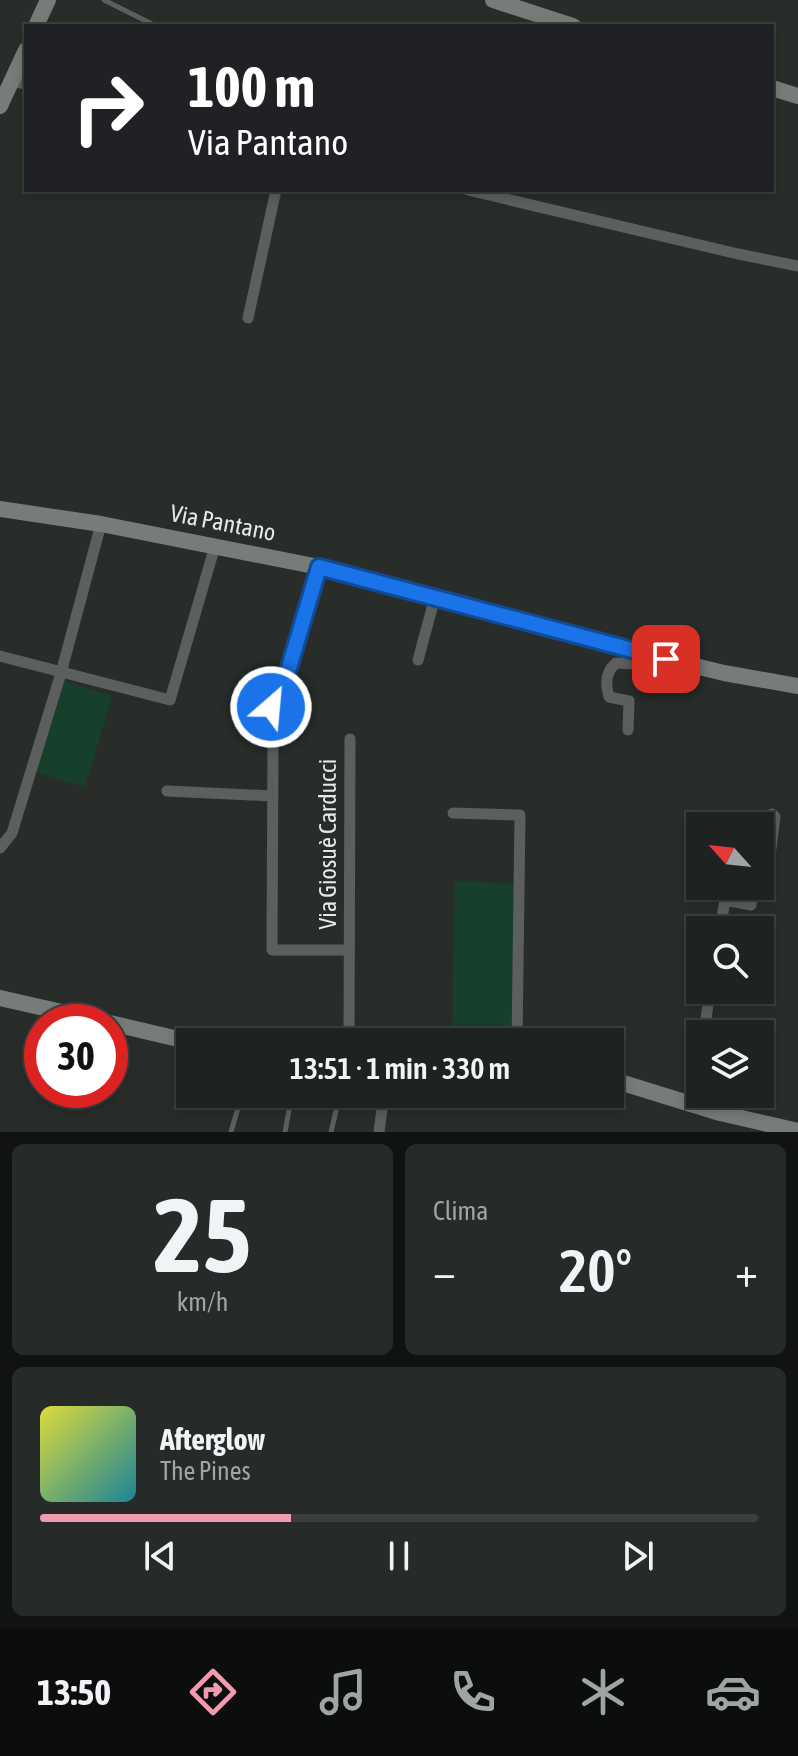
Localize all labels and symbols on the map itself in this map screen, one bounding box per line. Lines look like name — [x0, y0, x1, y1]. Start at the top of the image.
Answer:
street label: Via Pantano — [168, 499, 278, 546]
pin — [632, 625, 700, 693]
position arrow — [229, 665, 313, 749]
street label: Via Giosuè Carducci — [314, 759, 341, 929]
north arrow — [686, 812, 774, 900]
speed limit sign: 30 — [24, 1004, 128, 1108]

